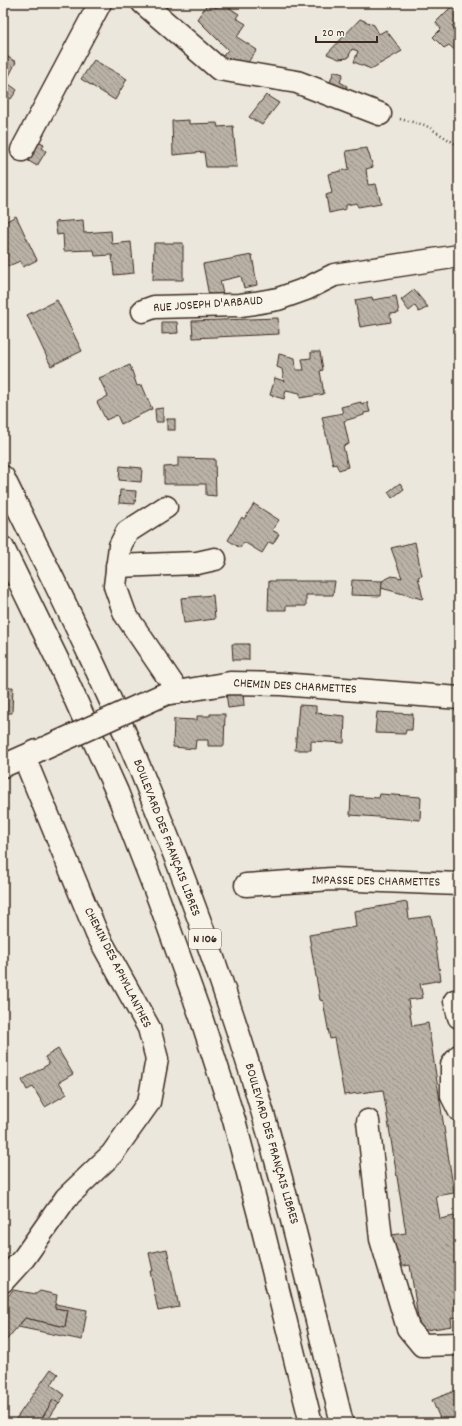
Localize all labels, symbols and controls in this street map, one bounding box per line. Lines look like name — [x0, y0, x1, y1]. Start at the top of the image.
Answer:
scale bar — [316, 18, 377, 44]
text: 20 m — [322, 25, 345, 42]
street label: RUE JOSEPH D'ARBAUD — [153, 292, 264, 318]
street label: CHEMIN DES CHARMETTES — [233, 674, 357, 700]
street label: BOULEVARD DES FRANÇAIS LIBRES — [127, 757, 205, 920]
street label: IMPASSE DES CHARMETTES — [312, 871, 441, 893]
street label: CHEMIN DES APHYLLANTHES — [78, 904, 156, 1032]
road number: N 106 — [189, 929, 221, 949]
street label: BOULEVARD DES FRANÇAIS LIBRES — [239, 1061, 303, 1227]

